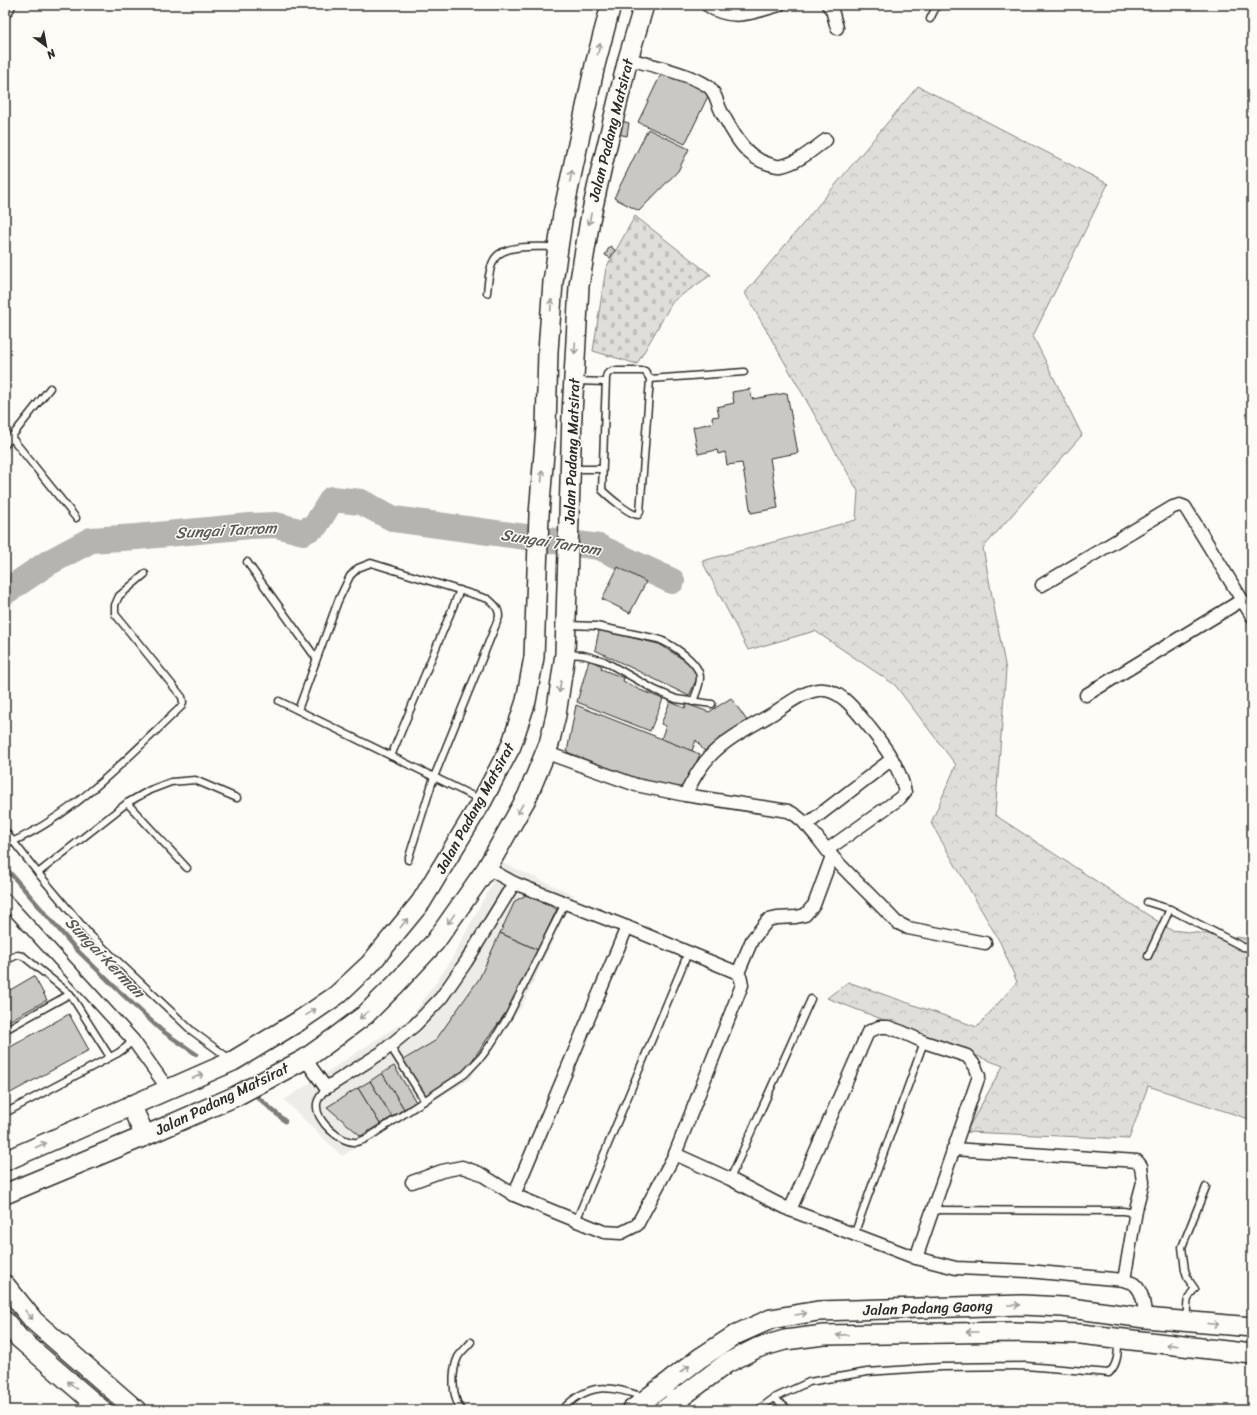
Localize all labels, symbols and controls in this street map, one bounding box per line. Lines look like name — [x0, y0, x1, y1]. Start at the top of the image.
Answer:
north arrow — [26, 26, 66, 66]
text: N — [42, 43, 60, 64]
one-way arrow — [596, 43, 604, 56]
street label: Jalan Padang Matsirat — [580, 55, 642, 205]
one-way arrow — [567, 170, 575, 183]
one-way arrow — [586, 212, 594, 225]
one-way arrow — [548, 299, 555, 312]
one-way arrow — [572, 341, 579, 354]
street label: Jalan Padang Matsirat — [556, 377, 588, 526]
one-way arrow — [539, 470, 546, 483]
water label: Sungai Tarrom — [175, 513, 279, 547]
water label: Sungai Tarrom — [499, 520, 605, 564]
one-way arrow — [556, 680, 564, 693]
street label: Jalan Padang Matsirat — [428, 737, 522, 879]
one-way arrow — [516, 803, 524, 815]
water label: Sungai Kerman — [58, 909, 154, 1007]
one-way arrow — [447, 914, 455, 925]
one-way arrow — [400, 917, 409, 928]
one-way arrow — [305, 1008, 317, 1016]
one-way arrow — [358, 1011, 369, 1020]
street label: Jalan Padang Matsirat — [150, 1055, 294, 1143]
one-way arrow — [192, 1072, 204, 1079]
one-way arrow — [34, 1141, 46, 1149]
street label: Jalan Padang Gaong — [862, 1293, 994, 1323]
one-way arrow — [1007, 1301, 1020, 1309]
one-way arrow — [25, 1310, 34, 1320]
one-way arrow — [794, 1310, 807, 1318]
one-way arrow — [1206, 1320, 1219, 1327]
one-way arrow — [966, 1328, 979, 1336]
one-way arrow — [836, 1331, 849, 1339]
one-way arrow — [1165, 1341, 1178, 1349]
one-way arrow — [680, 1365, 691, 1373]
one-way arrow — [67, 1380, 78, 1389]

